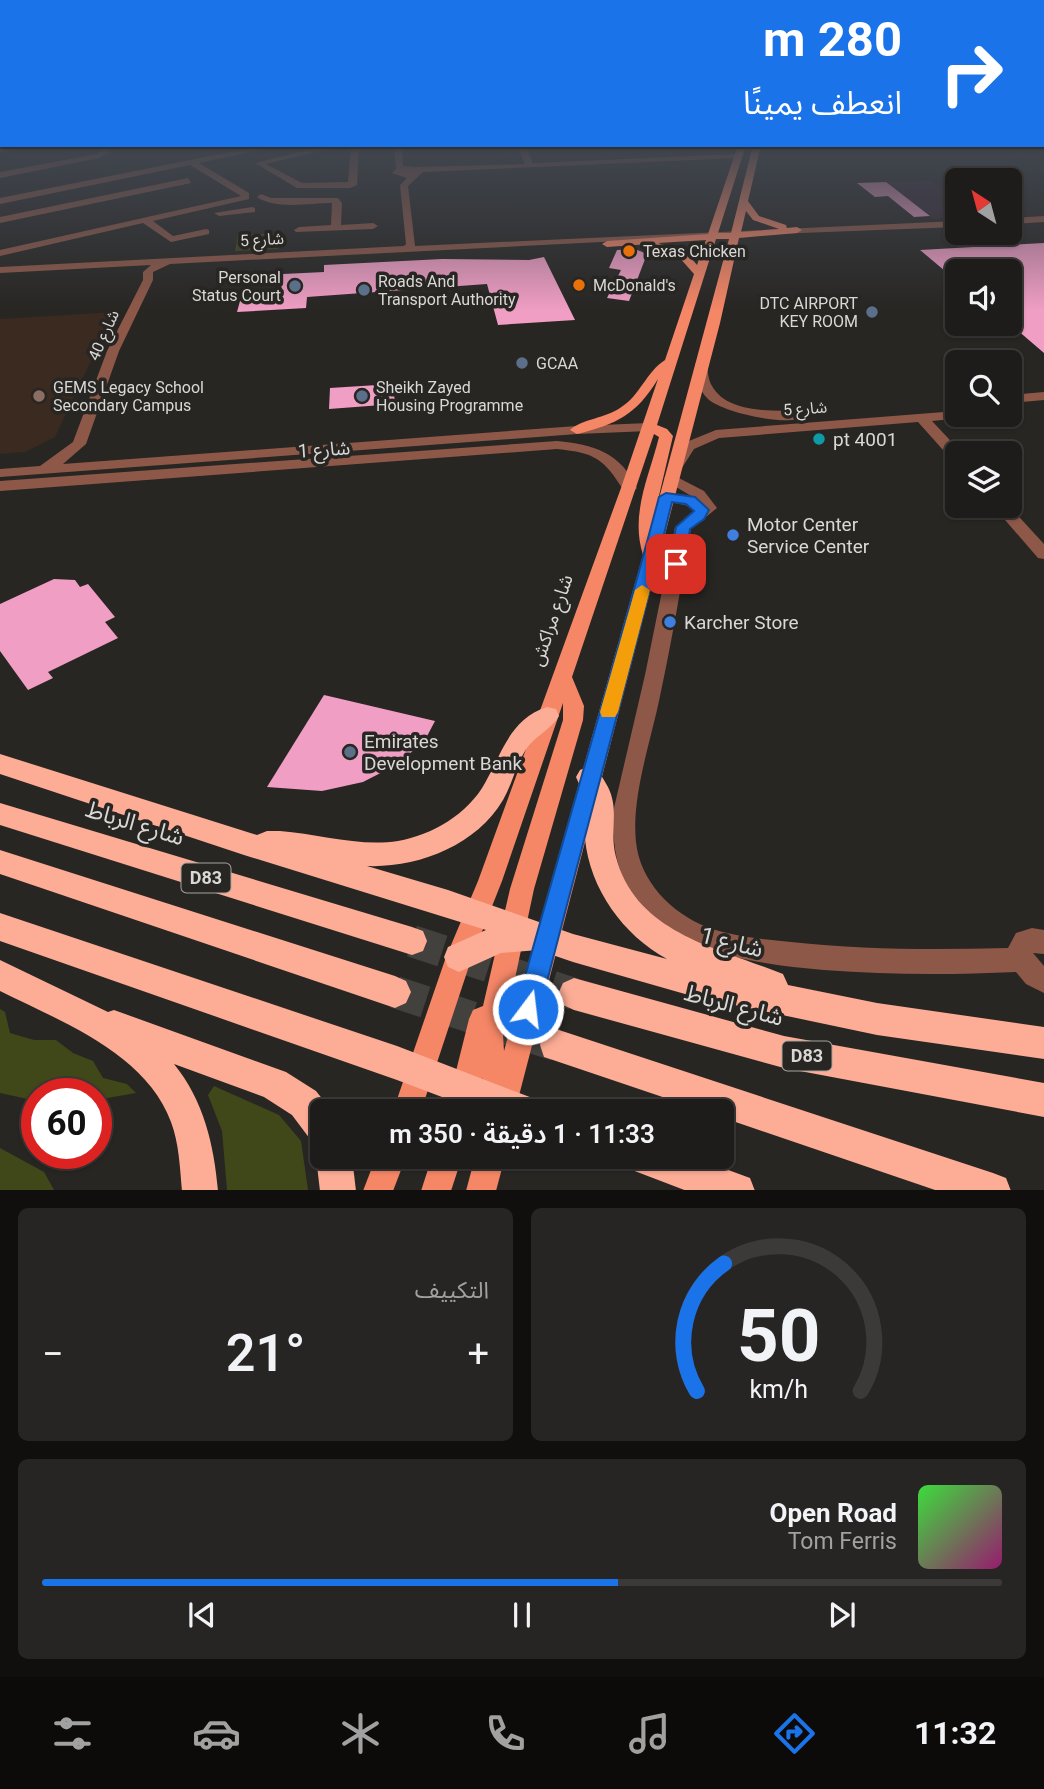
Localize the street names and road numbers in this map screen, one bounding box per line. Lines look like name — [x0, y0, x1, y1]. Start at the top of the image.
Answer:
street label: شارع 5 — [239, 229, 285, 253]
street label: شارع 40 — [84, 307, 126, 365]
street label: شارع 5 — [782, 397, 828, 423]
street label: شارع 1 — [297, 436, 351, 465]
street label: شارع مراكش — [525, 571, 580, 670]
street label: شارع الرباط — [82, 796, 187, 854]
road number: D83 — [182, 864, 230, 892]
street label: شارع 1 — [697, 922, 766, 966]
street label: شارع الرباط — [681, 979, 786, 1035]
road number: D83 — [782, 1042, 832, 1070]

